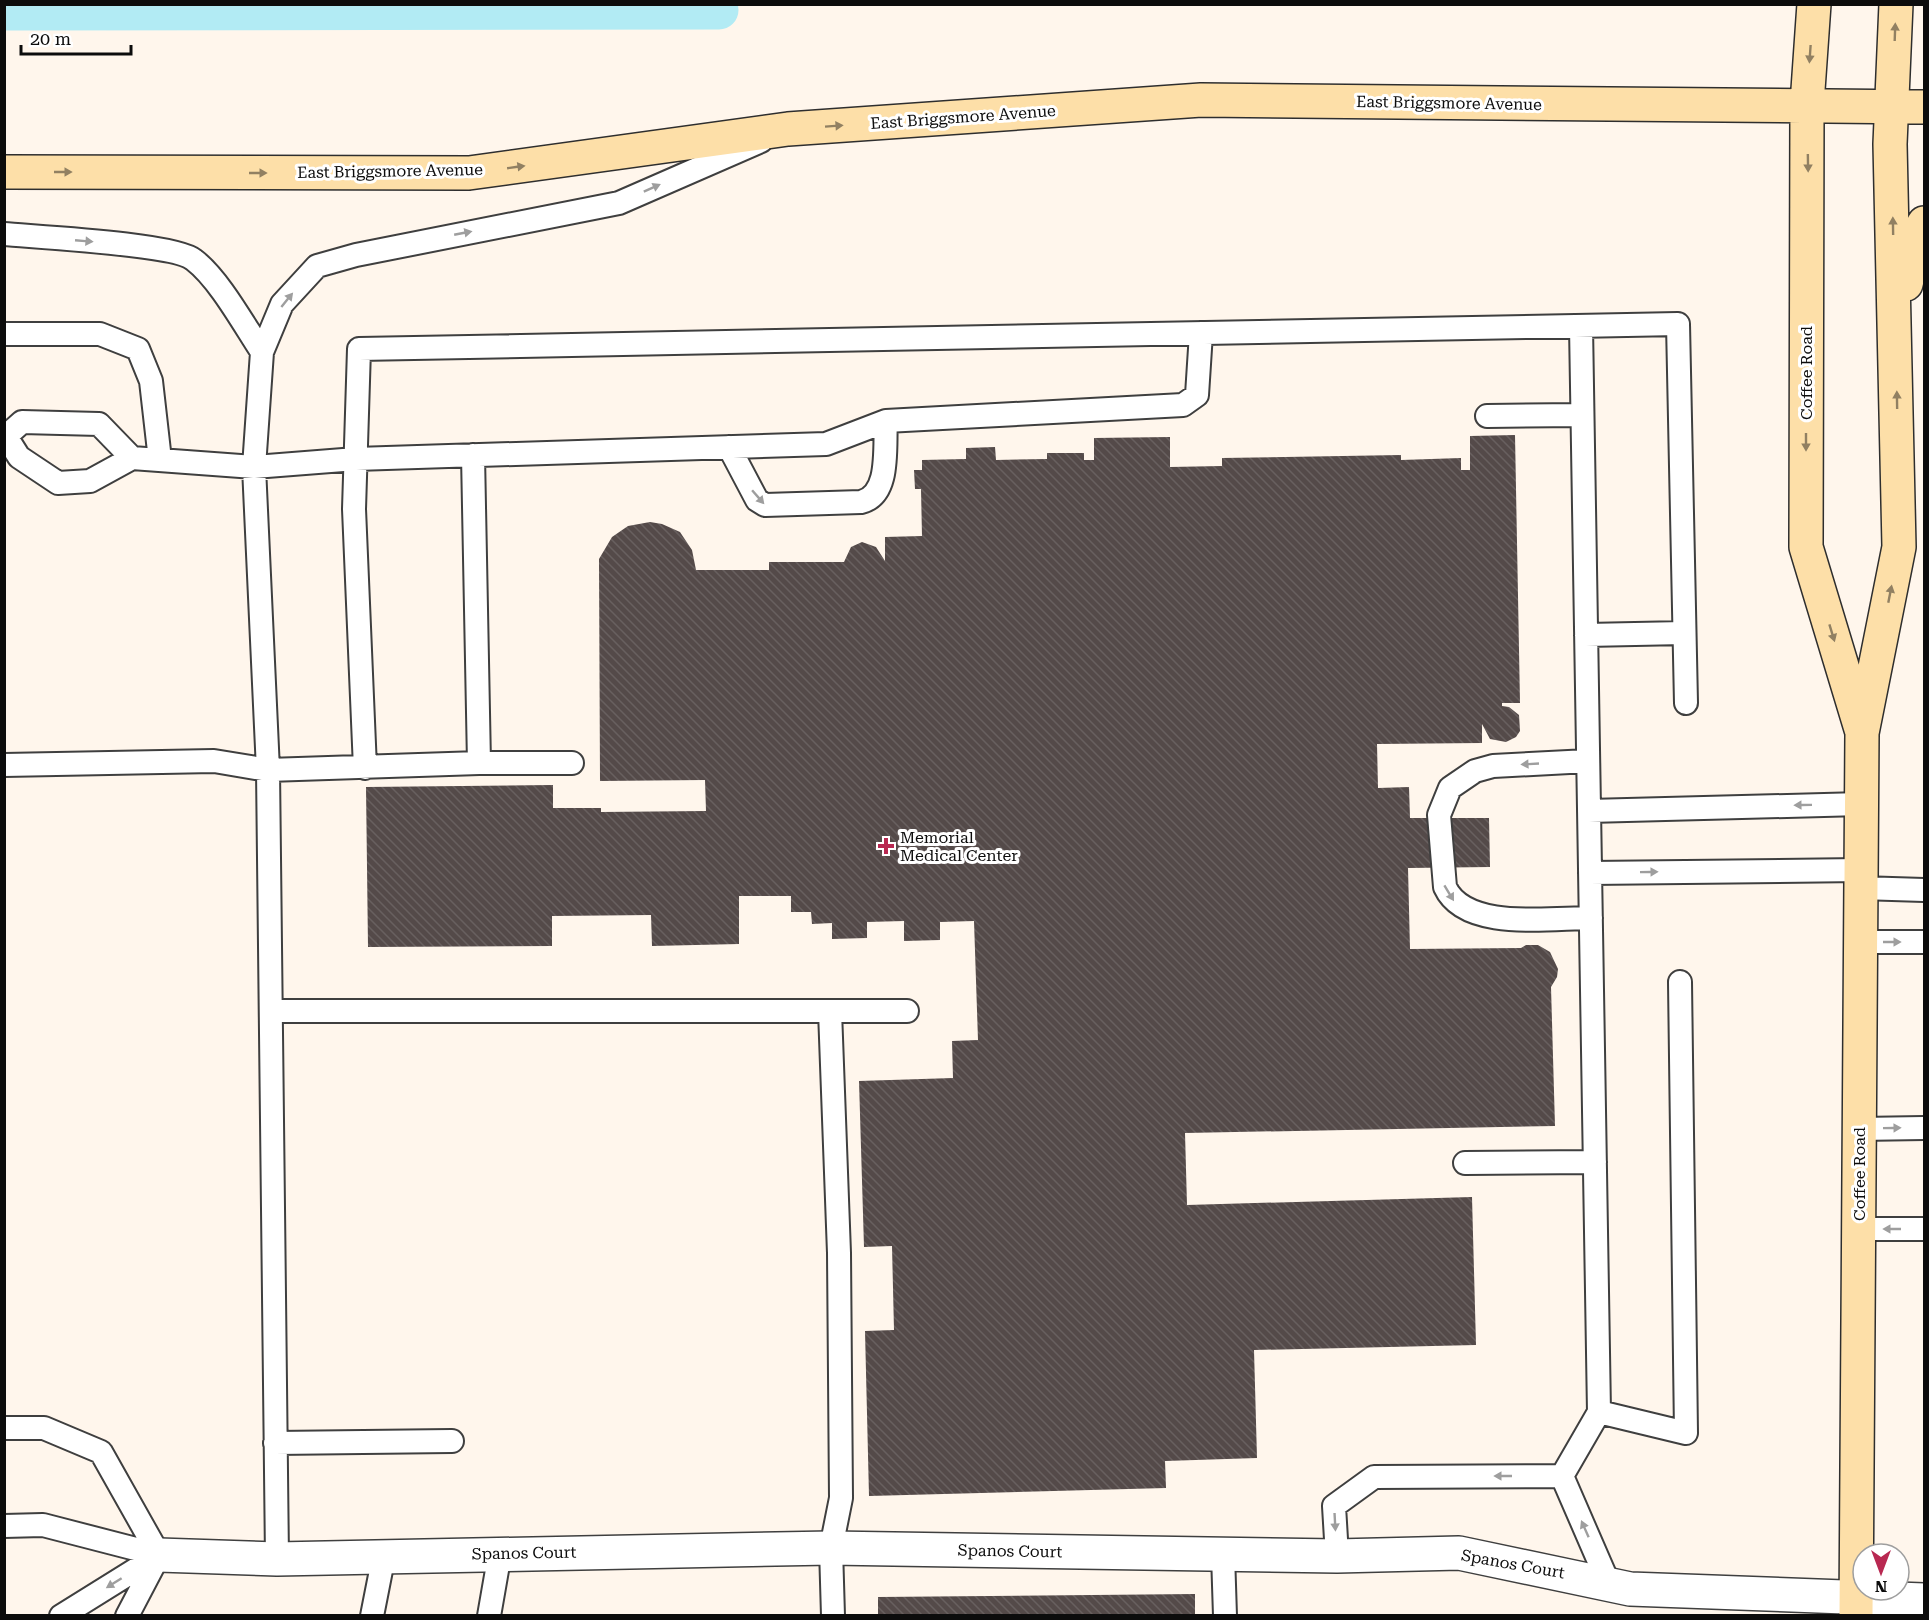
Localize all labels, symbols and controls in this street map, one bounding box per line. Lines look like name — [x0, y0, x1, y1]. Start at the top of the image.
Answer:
scale bar — [21, 18, 130, 56]
one-way arrow — [1890, 22, 1900, 41]
text: 20 m — [30, 28, 71, 49]
one-way arrow — [1806, 45, 1815, 64]
street label: East Briggsmore Avenue — [1356, 92, 1542, 114]
street label: East Briggsmore Avenue — [870, 101, 1057, 133]
one-way arrow — [824, 121, 843, 131]
one-way arrow — [1803, 153, 1813, 172]
street label: East Briggsmore Avenue — [297, 160, 483, 182]
one-way arrow — [506, 162, 525, 171]
one-way arrow — [53, 167, 72, 177]
one-way arrow — [248, 168, 267, 177]
one-way arrow — [644, 184, 661, 193]
one-way arrow — [1888, 217, 1898, 236]
one-way arrow — [454, 228, 473, 237]
one-way arrow — [74, 236, 93, 246]
one-way arrow — [281, 292, 294, 308]
street label: Coffee Road — [1797, 326, 1816, 420]
one-way arrow — [1892, 390, 1901, 409]
one-way arrow — [1801, 432, 1811, 451]
one-way arrow — [751, 490, 765, 505]
one-way arrow — [1886, 584, 1895, 603]
one-way arrow — [1828, 624, 1837, 642]
one-way arrow — [1520, 759, 1539, 768]
one-way arrow — [1793, 801, 1812, 810]
place label: Memorial Medical Center — [900, 828, 1018, 865]
marker: Memorial Medical Center — [877, 837, 895, 855]
one-way arrow — [1639, 868, 1658, 877]
one-way arrow — [1444, 884, 1455, 901]
one-way arrow — [1883, 937, 1902, 947]
one-way arrow — [1882, 1123, 1901, 1133]
street label: Coffee Road — [1850, 1127, 1869, 1221]
one-way arrow — [1882, 1224, 1901, 1234]
one-way arrow — [1494, 1471, 1513, 1481]
one-way arrow — [1330, 1513, 1339, 1532]
one-way arrow — [1580, 1520, 1589, 1538]
street label: Spanos Court — [957, 1541, 1063, 1561]
north arrow — [1851, 1542, 1911, 1602]
street label: Spanos Court — [471, 1543, 577, 1563]
street label: Spanos Court — [1460, 1546, 1566, 1582]
one-way arrow — [106, 1577, 122, 1588]
text: N — [1875, 1577, 1887, 1596]

